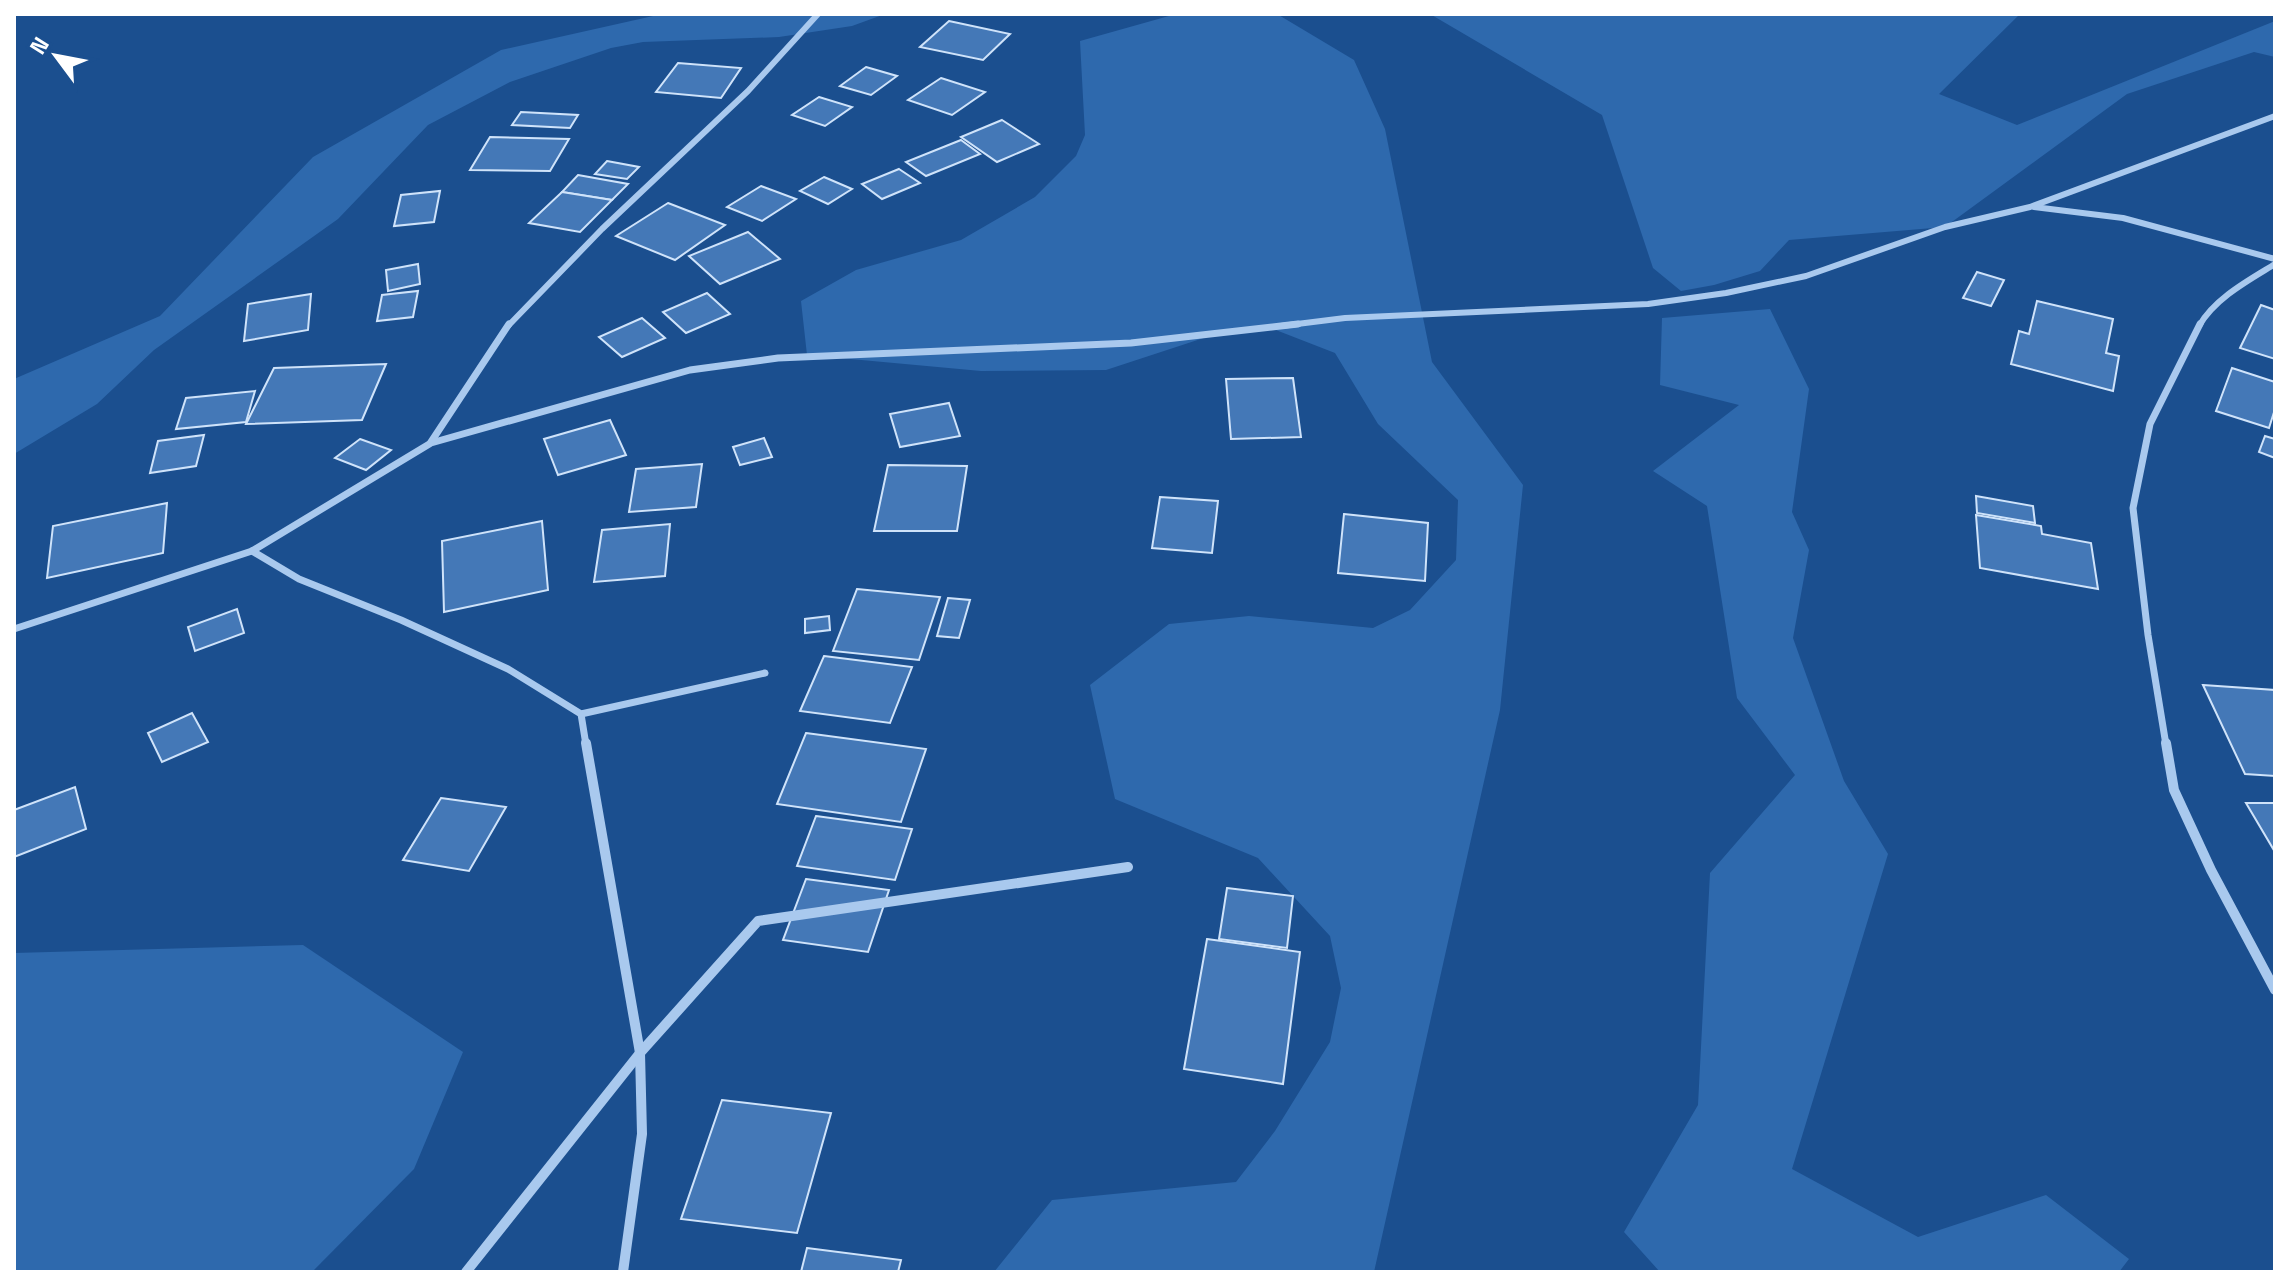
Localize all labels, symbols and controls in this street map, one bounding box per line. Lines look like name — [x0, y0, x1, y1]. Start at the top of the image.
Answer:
north arrow — [16, 16, 96, 96]
text: N — [23, 32, 55, 59]

